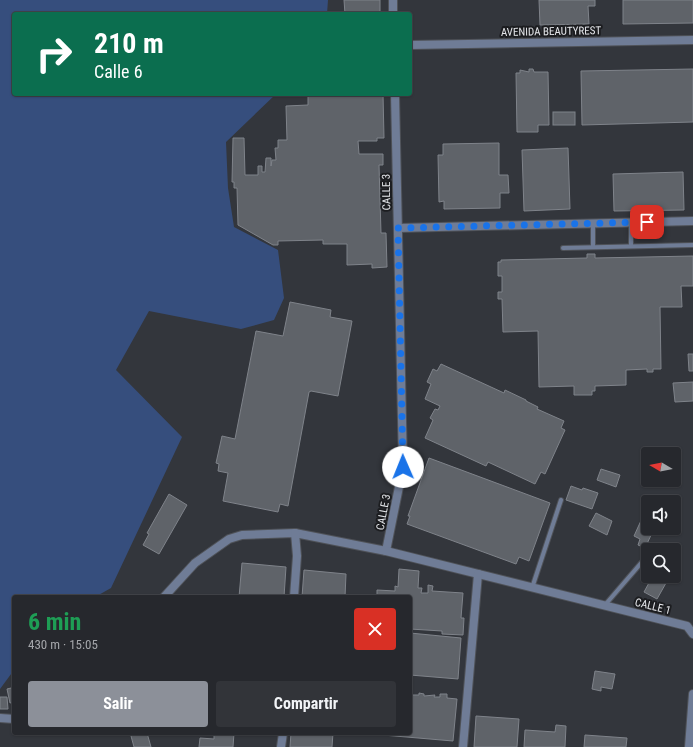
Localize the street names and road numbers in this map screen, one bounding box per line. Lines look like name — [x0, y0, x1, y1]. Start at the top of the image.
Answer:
street label: AVENIDA BEAUTYREST — [501, 24, 602, 39]
street label: CALLE 3 — [380, 174, 393, 210]
street label: CALLE 3 — [374, 493, 393, 531]
street label: CALLE 1 — [634, 596, 672, 617]

